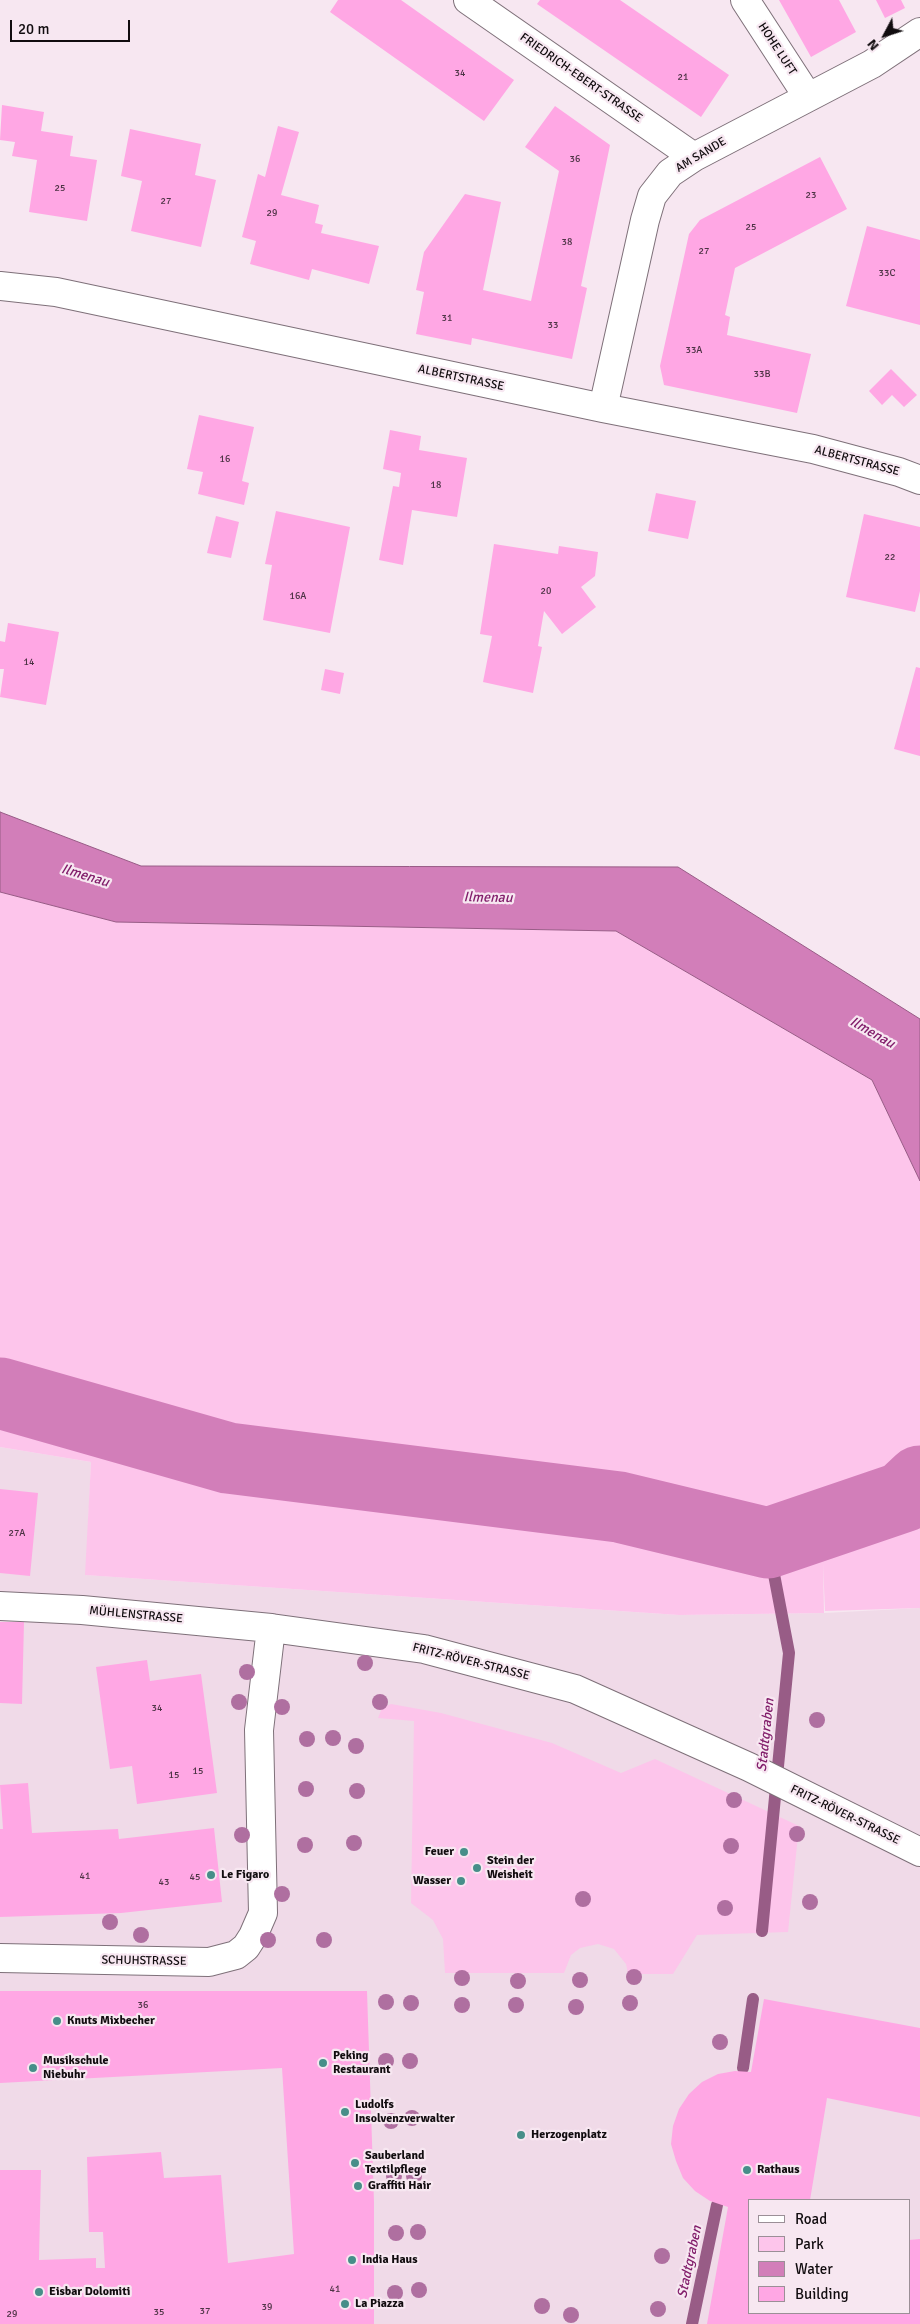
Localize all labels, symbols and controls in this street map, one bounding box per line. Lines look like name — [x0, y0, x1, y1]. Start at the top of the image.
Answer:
scale bar — [12, 10, 132, 42]
north arrow — [860, 10, 910, 60]
text: 20 m — [18, 20, 49, 38]
street label: HOHE LUFT — [755, 20, 799, 78]
street label: FRIEDRICH-EBERT-STRASSE — [517, 30, 645, 126]
text: N — [863, 36, 883, 54]
house number: 34 — [455, 67, 465, 79]
house number: 21 — [678, 71, 688, 83]
street label: AM SANDE — [673, 134, 729, 176]
house number: 36 — [570, 153, 580, 165]
house number: 25 — [55, 182, 65, 194]
house number: 23 — [806, 189, 816, 201]
house number: 27 — [161, 195, 171, 207]
house number: 29 — [267, 207, 277, 219]
house number: 25 — [746, 221, 756, 233]
house number: 38 — [562, 236, 572, 248]
house number: 27 — [699, 245, 709, 257]
house number: 33C — [879, 267, 895, 279]
house number: 31 — [442, 312, 452, 324]
house number: 33 — [548, 319, 558, 331]
house number: 33A — [686, 344, 702, 356]
street label: ALBERTSTRASSE — [417, 362, 505, 394]
house number: 33B — [754, 368, 770, 380]
street label: ALBERTSTRASSE — [813, 443, 901, 479]
house number: 16 — [220, 453, 230, 465]
house number: 18 — [431, 479, 441, 491]
house number: 22 — [885, 551, 895, 563]
house number: 20 — [541, 585, 551, 597]
house number: 16A — [290, 590, 306, 602]
house number: 14 — [24, 656, 34, 668]
water label: Ilmenau — [59, 861, 111, 891]
water label: Ilmenau — [463, 889, 513, 907]
water label: Ilmenau — [847, 1014, 897, 1052]
house number: 27A — [9, 1527, 25, 1539]
street label: MÜHLENSTRASSE — [89, 1604, 183, 1626]
street label: FRITZ-RÖVER-STRASSE — [411, 1640, 531, 1684]
water label: Stadtgraben — [754, 1698, 778, 1772]
house number: 34 — [152, 1702, 162, 1714]
house number: 15 — [193, 1765, 203, 1777]
house number: 15 — [169, 1769, 179, 1781]
street label: FRITZ-RÖVER-STRASSE — [788, 1782, 902, 1848]
place label: Feuer — [425, 1845, 454, 1859]
marker: Feuer — [458, 1846, 470, 1858]
place label: Stein der Weisheit — [487, 1854, 534, 1882]
marker: Stein der Weisheit — [471, 1862, 483, 1874]
place label: Le Figaro — [221, 1868, 269, 1882]
marker: Le Figaro — [205, 1869, 217, 1881]
house number: 41 — [80, 1870, 90, 1882]
house number: 45 — [190, 1871, 200, 1883]
place label: Wasser — [413, 1874, 451, 1888]
marker: Wasser — [455, 1875, 467, 1887]
house number: 43 — [159, 1876, 169, 1888]
street label: SCHUHSTRASSE — [101, 1953, 187, 1969]
house number: 36 — [138, 1999, 148, 2011]
place label: Knuts Mixbecher — [67, 2014, 155, 2028]
marker: Knuts Mixbecher — [51, 2015, 63, 2027]
place label: Peking Restaurant — [333, 2049, 391, 2077]
place label: Musikschule Niebuhr — [43, 2054, 109, 2082]
marker: Peking Restaurant — [317, 2057, 329, 2069]
marker: Musikschule Niebuhr — [27, 2062, 39, 2074]
place label: Ludolfs Insolvenzverwalter — [355, 2098, 455, 2126]
marker: Ludolfs Insolvenzverwalter — [339, 2106, 351, 2118]
place label: Herzogenplatz — [531, 2128, 607, 2142]
marker: Herzogenplatz — [515, 2129, 527, 2141]
place label: Sauberland Textilpflege — [365, 2149, 426, 2177]
marker: Sauberland Textilpflege — [349, 2157, 361, 2169]
place label: Rathaus — [757, 2163, 799, 2177]
marker: Rathaus — [741, 2164, 753, 2176]
place label: Graffiti Hair — [368, 2179, 431, 2193]
marker: Graffiti Hair — [352, 2180, 364, 2192]
legend — [748, 2199, 910, 2314]
text: Road — [795, 2210, 827, 2228]
water label: Stadtgraben — [674, 2224, 706, 2300]
text: Park — [795, 2235, 824, 2253]
place label: India Haus — [362, 2253, 417, 2267]
marker: India Haus — [346, 2254, 358, 2266]
text: Water — [795, 2260, 833, 2278]
house number: 41 — [330, 2283, 340, 2295]
place label: Eisbar Dolomiti — [49, 2285, 130, 2299]
text: Building — [795, 2285, 849, 2303]
marker: Eisbar Dolomiti — [33, 2286, 45, 2298]
place label: La Piazza — [355, 2297, 404, 2311]
marker: La Piazza — [339, 2298, 351, 2310]
house number: 39 — [262, 2301, 272, 2313]
house number: 37 — [200, 2305, 210, 2317]
house number: 35 — [154, 2306, 164, 2318]
house number: 29 — [7, 2308, 17, 2320]

